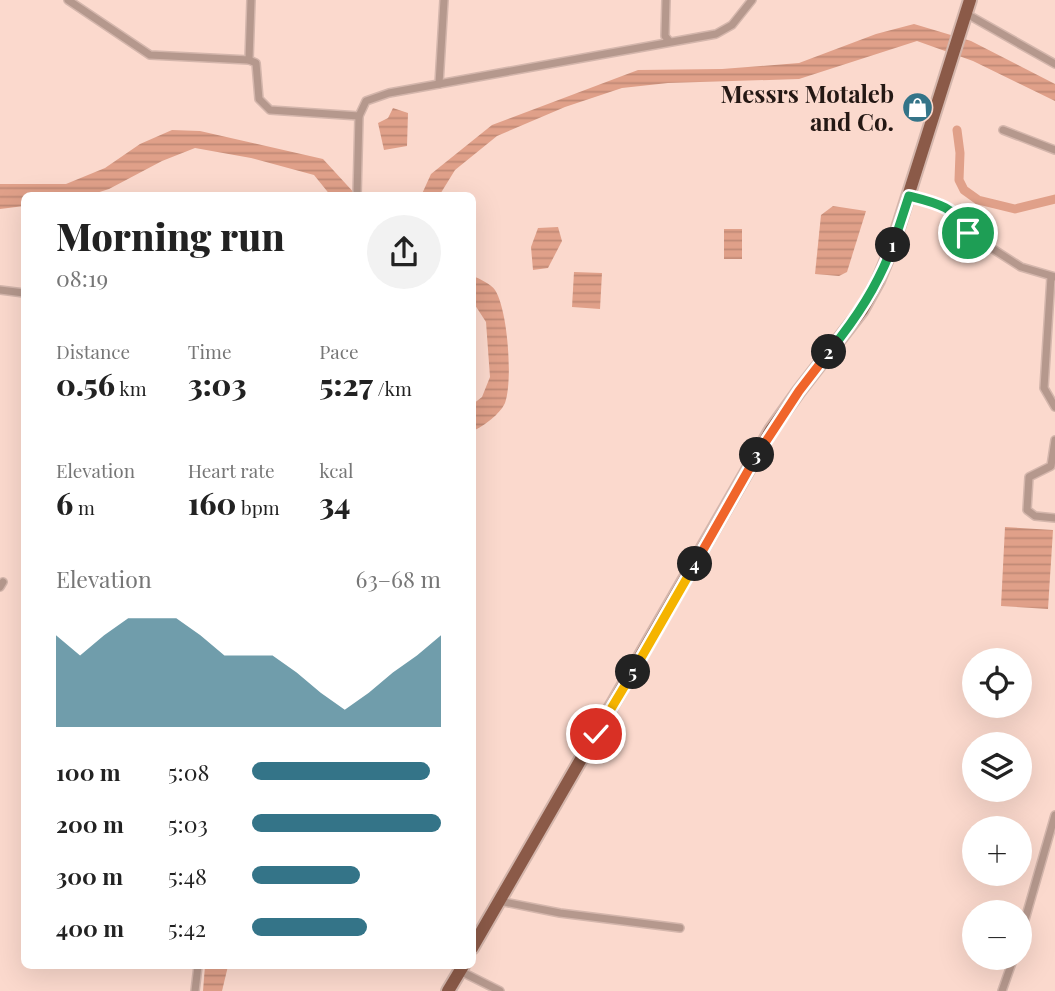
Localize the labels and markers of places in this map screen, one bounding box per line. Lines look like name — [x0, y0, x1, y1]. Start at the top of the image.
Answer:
place label: Messrs Motaleb and Co. — [720, 77, 894, 137]
shop icon: Messrs Motaleb and Co. — [900, 90, 934, 124]
pin — [938, 203, 998, 263]
pin: 1 — [876, 228, 910, 262]
pin: 2 — [812, 334, 846, 370]
pin: 3 — [740, 438, 774, 472]
pin: 4 — [678, 546, 712, 582]
pin: 5 — [616, 654, 650, 690]
pin — [566, 704, 626, 764]

